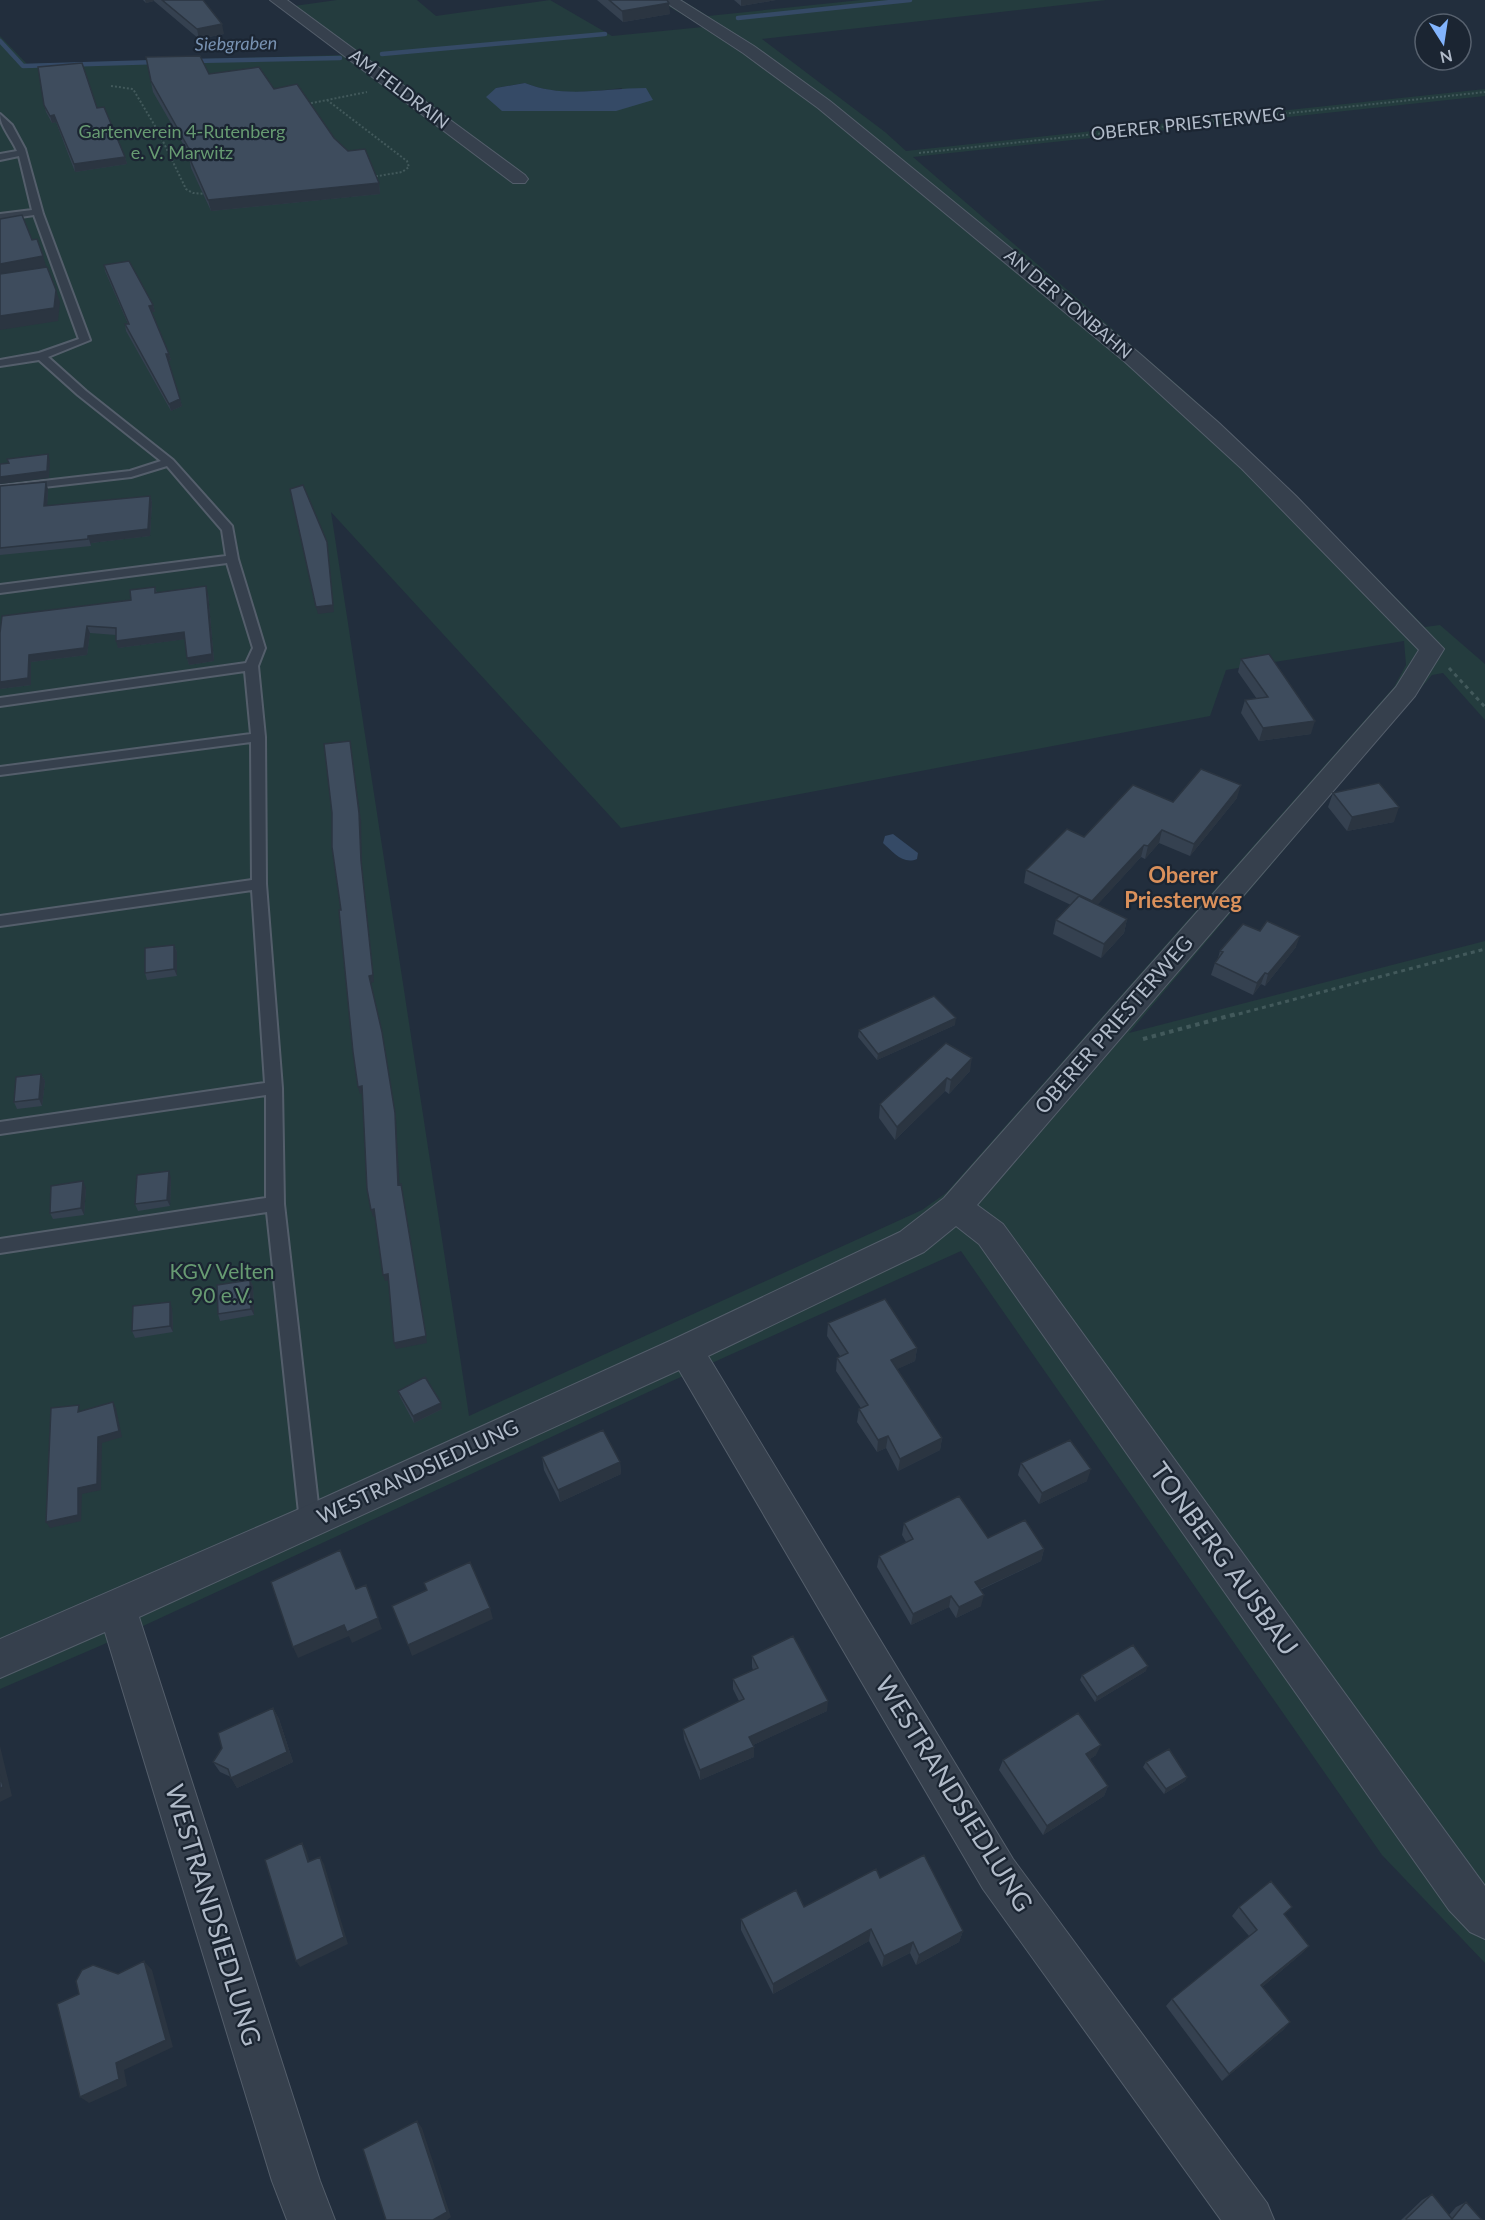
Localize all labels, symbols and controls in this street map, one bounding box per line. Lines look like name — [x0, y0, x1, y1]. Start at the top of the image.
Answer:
north arrow — [1413, 12, 1473, 72]
water label: Siebgraben — [195, 31, 277, 55]
street label: AM FELDRAIN — [345, 44, 454, 133]
text: N — [1438, 47, 1454, 68]
street label: OBERER PRIESTERWEG — [1090, 102, 1286, 144]
park label: Gartenverein 4-Rutenberg e. V. Marwitz — [79, 120, 285, 163]
street label: AN DER TONBAHN — [1001, 244, 1137, 363]
district label: Oberer Priesterweg — [1124, 861, 1242, 913]
street label: OBERER PRIESTERWEG — [1029, 930, 1197, 1118]
park label: KGV Velten 90 e.V. — [169, 1258, 275, 1307]
street label: WESTRANDSIEDLUNG — [313, 1413, 522, 1528]
street label: TONBERG AUSBAU — [1144, 1456, 1306, 1661]
street label: WESTRANDSIEDLUNG — [869, 1670, 1040, 1917]
street label: WESTRANDSIEDLUNG — [159, 1780, 269, 2049]

